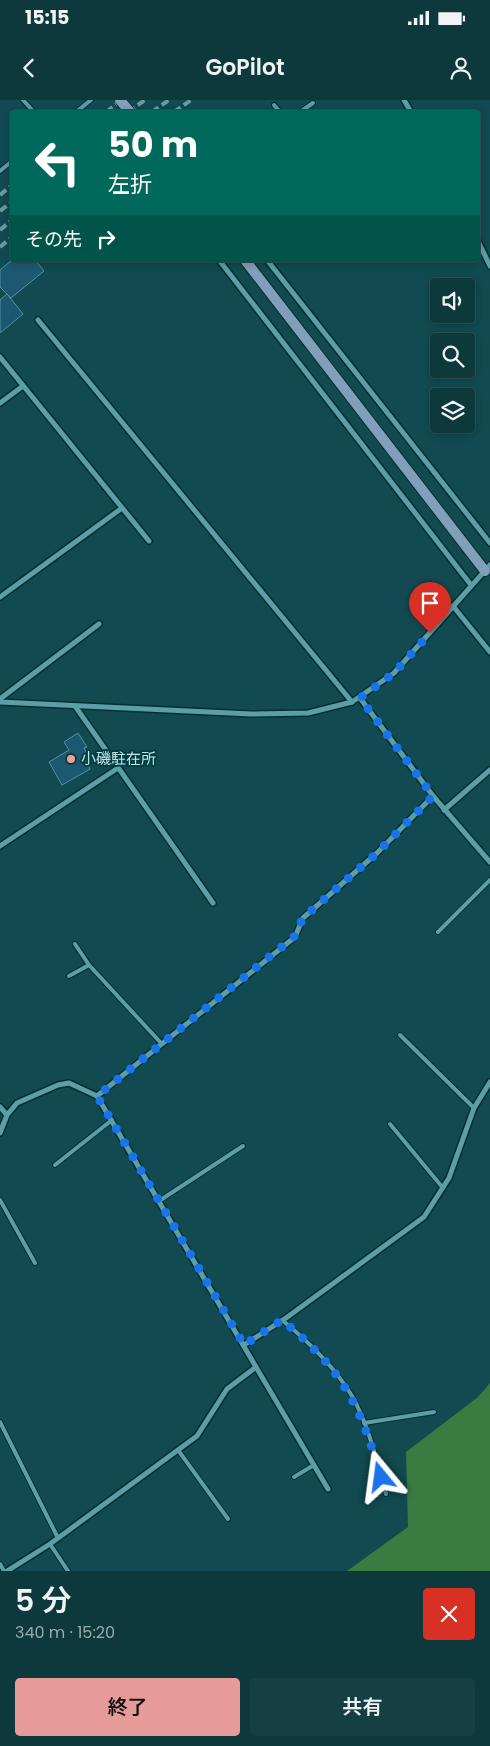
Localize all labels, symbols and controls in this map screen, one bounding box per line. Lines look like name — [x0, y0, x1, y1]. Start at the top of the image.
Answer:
text: 15:15 — [25, 4, 69, 31]
text: GoPilot — [205, 52, 285, 83]
icon: back — [15, 54, 43, 82]
icon: person — [447, 54, 475, 82]
text: 50 m — [108, 120, 198, 169]
icon: left — [25, 130, 90, 195]
text: 左折 — [108, 169, 152, 200]
icon: right — [92, 225, 120, 253]
text: その先 — [25, 226, 82, 253]
map controls — [430, 278, 475, 433]
button: sound — [430, 278, 475, 323]
button: search — [430, 333, 475, 378]
button: layers — [430, 388, 475, 433]
pin — [409, 582, 451, 633]
icon: arrive — [416, 589, 444, 617]
place label: 小磯駐在所 — [81, 748, 156, 769]
marker: 小磯駐在所 — [65, 753, 77, 765]
position arrow — [354, 1450, 406, 1502]
text: 5 分 — [15, 1579, 71, 1622]
button: close — [423, 1588, 475, 1640]
text: 340 m · 15:20 — [15, 1621, 115, 1644]
button: 終了 — [15, 1678, 240, 1736]
button: 共有 — [250, 1678, 475, 1736]

